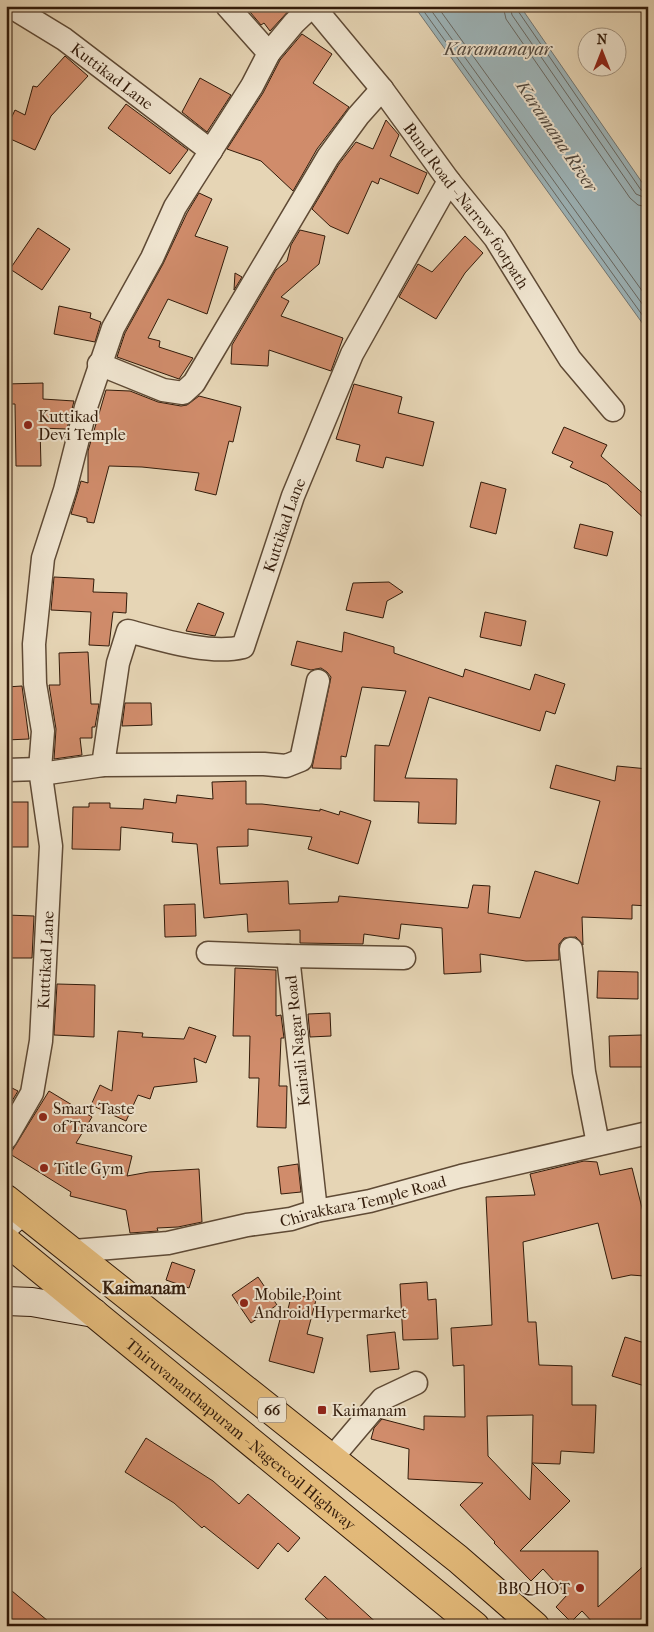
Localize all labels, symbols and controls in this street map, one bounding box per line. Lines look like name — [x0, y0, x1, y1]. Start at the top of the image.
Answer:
north arrow — [576, 28, 626, 78]
text: N — [597, 31, 608, 48]
street label: Kuttikad Lane — [67, 39, 157, 114]
water label: Karamanayar — [442, 39, 554, 60]
water label: Karamana River — [510, 75, 603, 198]
street label: Bund Road - Narrow footpath — [400, 119, 533, 292]
place label: Kuttikad Devi Temple — [38, 407, 126, 444]
marker: Kuttikad Devi Temple — [22, 419, 34, 431]
street label: Kuttikad Lane — [259, 475, 309, 575]
street label: Kuttikad Lane — [34, 910, 58, 1010]
street label: Kairali Nagar Road — [281, 974, 314, 1107]
place label: Smart Taste of Travancore — [53, 1099, 148, 1136]
marker: Smart Taste of Travancore — [37, 1111, 49, 1123]
place label: Title Gym — [54, 1159, 124, 1178]
marker: Title Gym — [38, 1162, 50, 1174]
street label: Chirakkara Temple Road — [279, 1171, 449, 1230]
district label: Kaimanam — [102, 1278, 187, 1299]
place label: Mobile Point Android Hypermarket — [253, 1285, 407, 1322]
marker: Mobile Point Android Hypermarket — [238, 1297, 250, 1309]
street label: Thiruvananthapuram - Nagercoil Highway — [122, 1334, 360, 1535]
road number: 66 — [258, 1398, 286, 1422]
place label: Kaimanam — [332, 1401, 407, 1420]
marker: Kaimanam — [316, 1404, 328, 1416]
place label: BBQ HOT — [498, 1579, 570, 1598]
marker: BBQ HOT — [574, 1582, 586, 1594]

